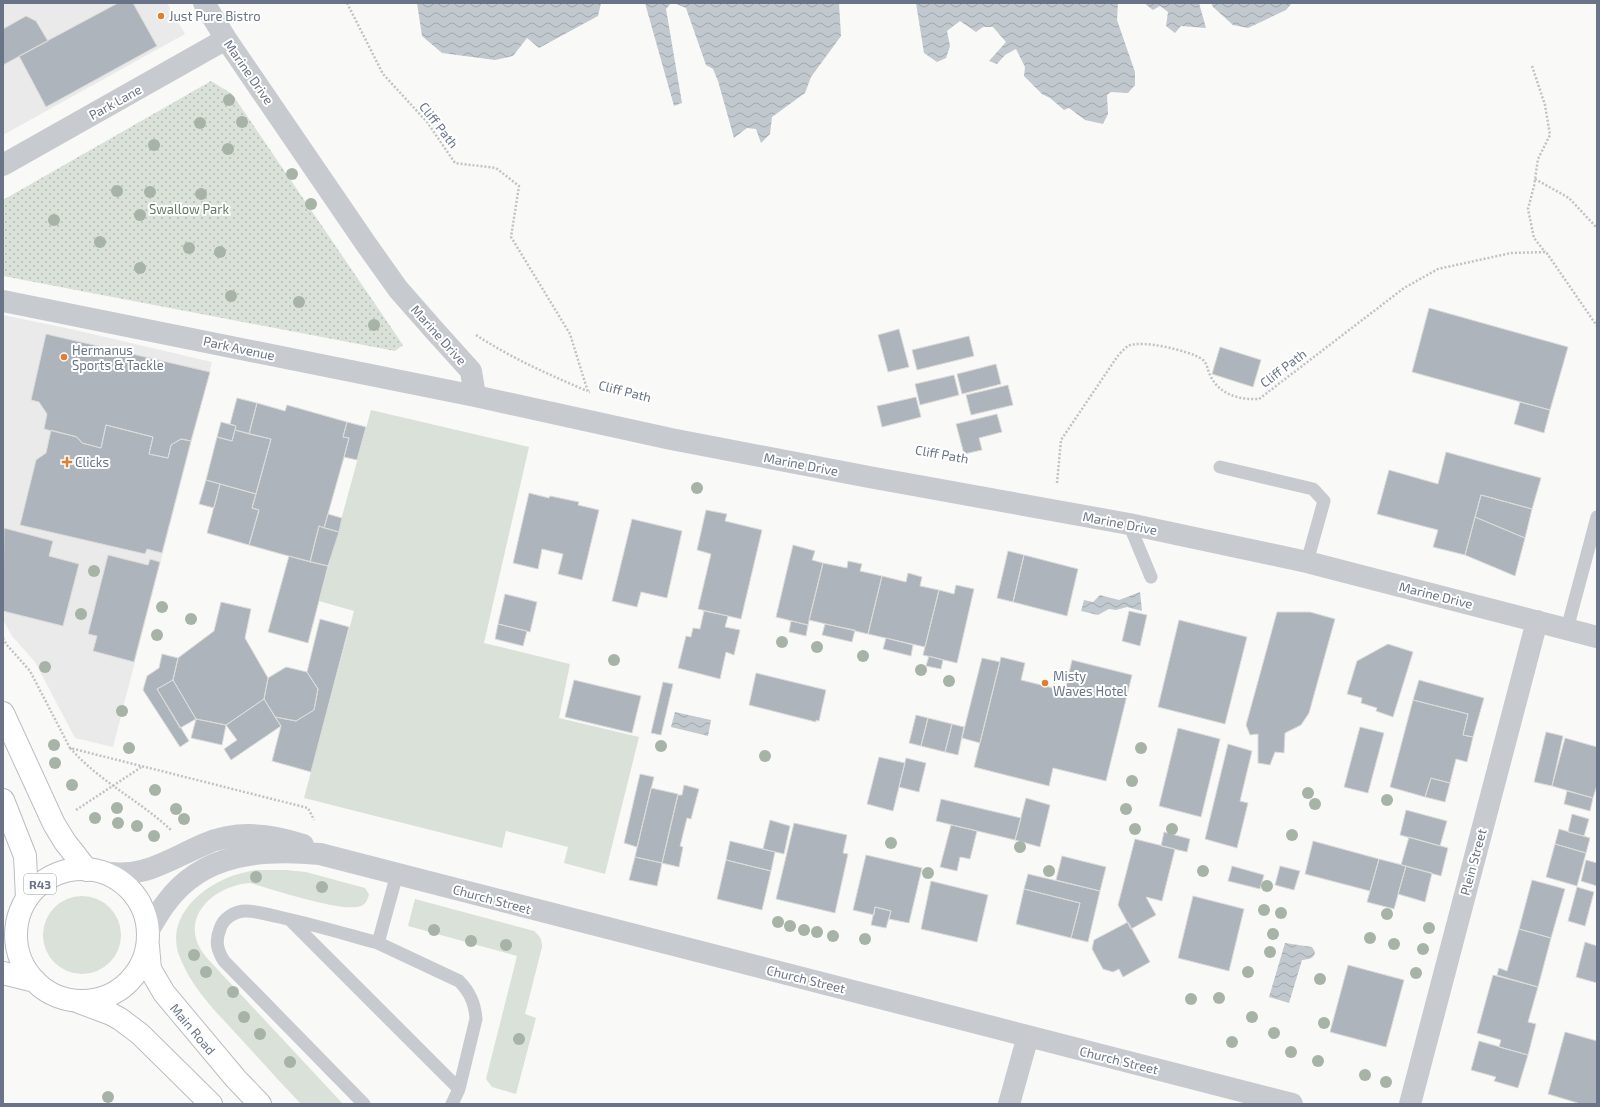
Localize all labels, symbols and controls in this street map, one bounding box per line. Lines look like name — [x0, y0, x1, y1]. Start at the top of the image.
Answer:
place label: Just Pure Bistro — [169, 8, 261, 24]
marker: Just Pure Bistro — [156, 11, 166, 21]
street label: Marine Drive — [221, 37, 277, 107]
street label: Park Lane — [86, 81, 144, 123]
street label: Cliff Path — [416, 99, 462, 151]
park label: Swallow Park — [149, 201, 229, 217]
street label: Marine Drive — [408, 302, 470, 368]
street label: Park Avenue — [202, 333, 276, 363]
place label: Hermanus Sports & Tackle — [72, 342, 164, 373]
street label: Cliff Path — [1257, 345, 1309, 391]
marker: Hermanus Sports & Tackle — [59, 352, 69, 362]
street label: Cliff Path — [597, 377, 653, 405]
street label: Cliff Path — [914, 441, 970, 467]
street label: Marine Drive — [763, 449, 839, 479]
place label: Clicks — [75, 454, 109, 470]
marker: Clicks — [62, 457, 72, 467]
street label: Marine Drive — [1082, 508, 1158, 538]
street label: Marine Drive — [1398, 578, 1474, 612]
place label: Misty Waves Hotel — [1053, 668, 1128, 699]
marker: Misty Waves Hotel — [1040, 678, 1050, 688]
street label: Plein Street — [1456, 827, 1490, 897]
road number: R43 — [24, 874, 56, 894]
street label: Church Street — [451, 881, 533, 917]
street label: Church Street — [765, 962, 847, 996]
street label: Main Road — [167, 1000, 219, 1058]
street label: Church Street — [1078, 1043, 1160, 1077]

